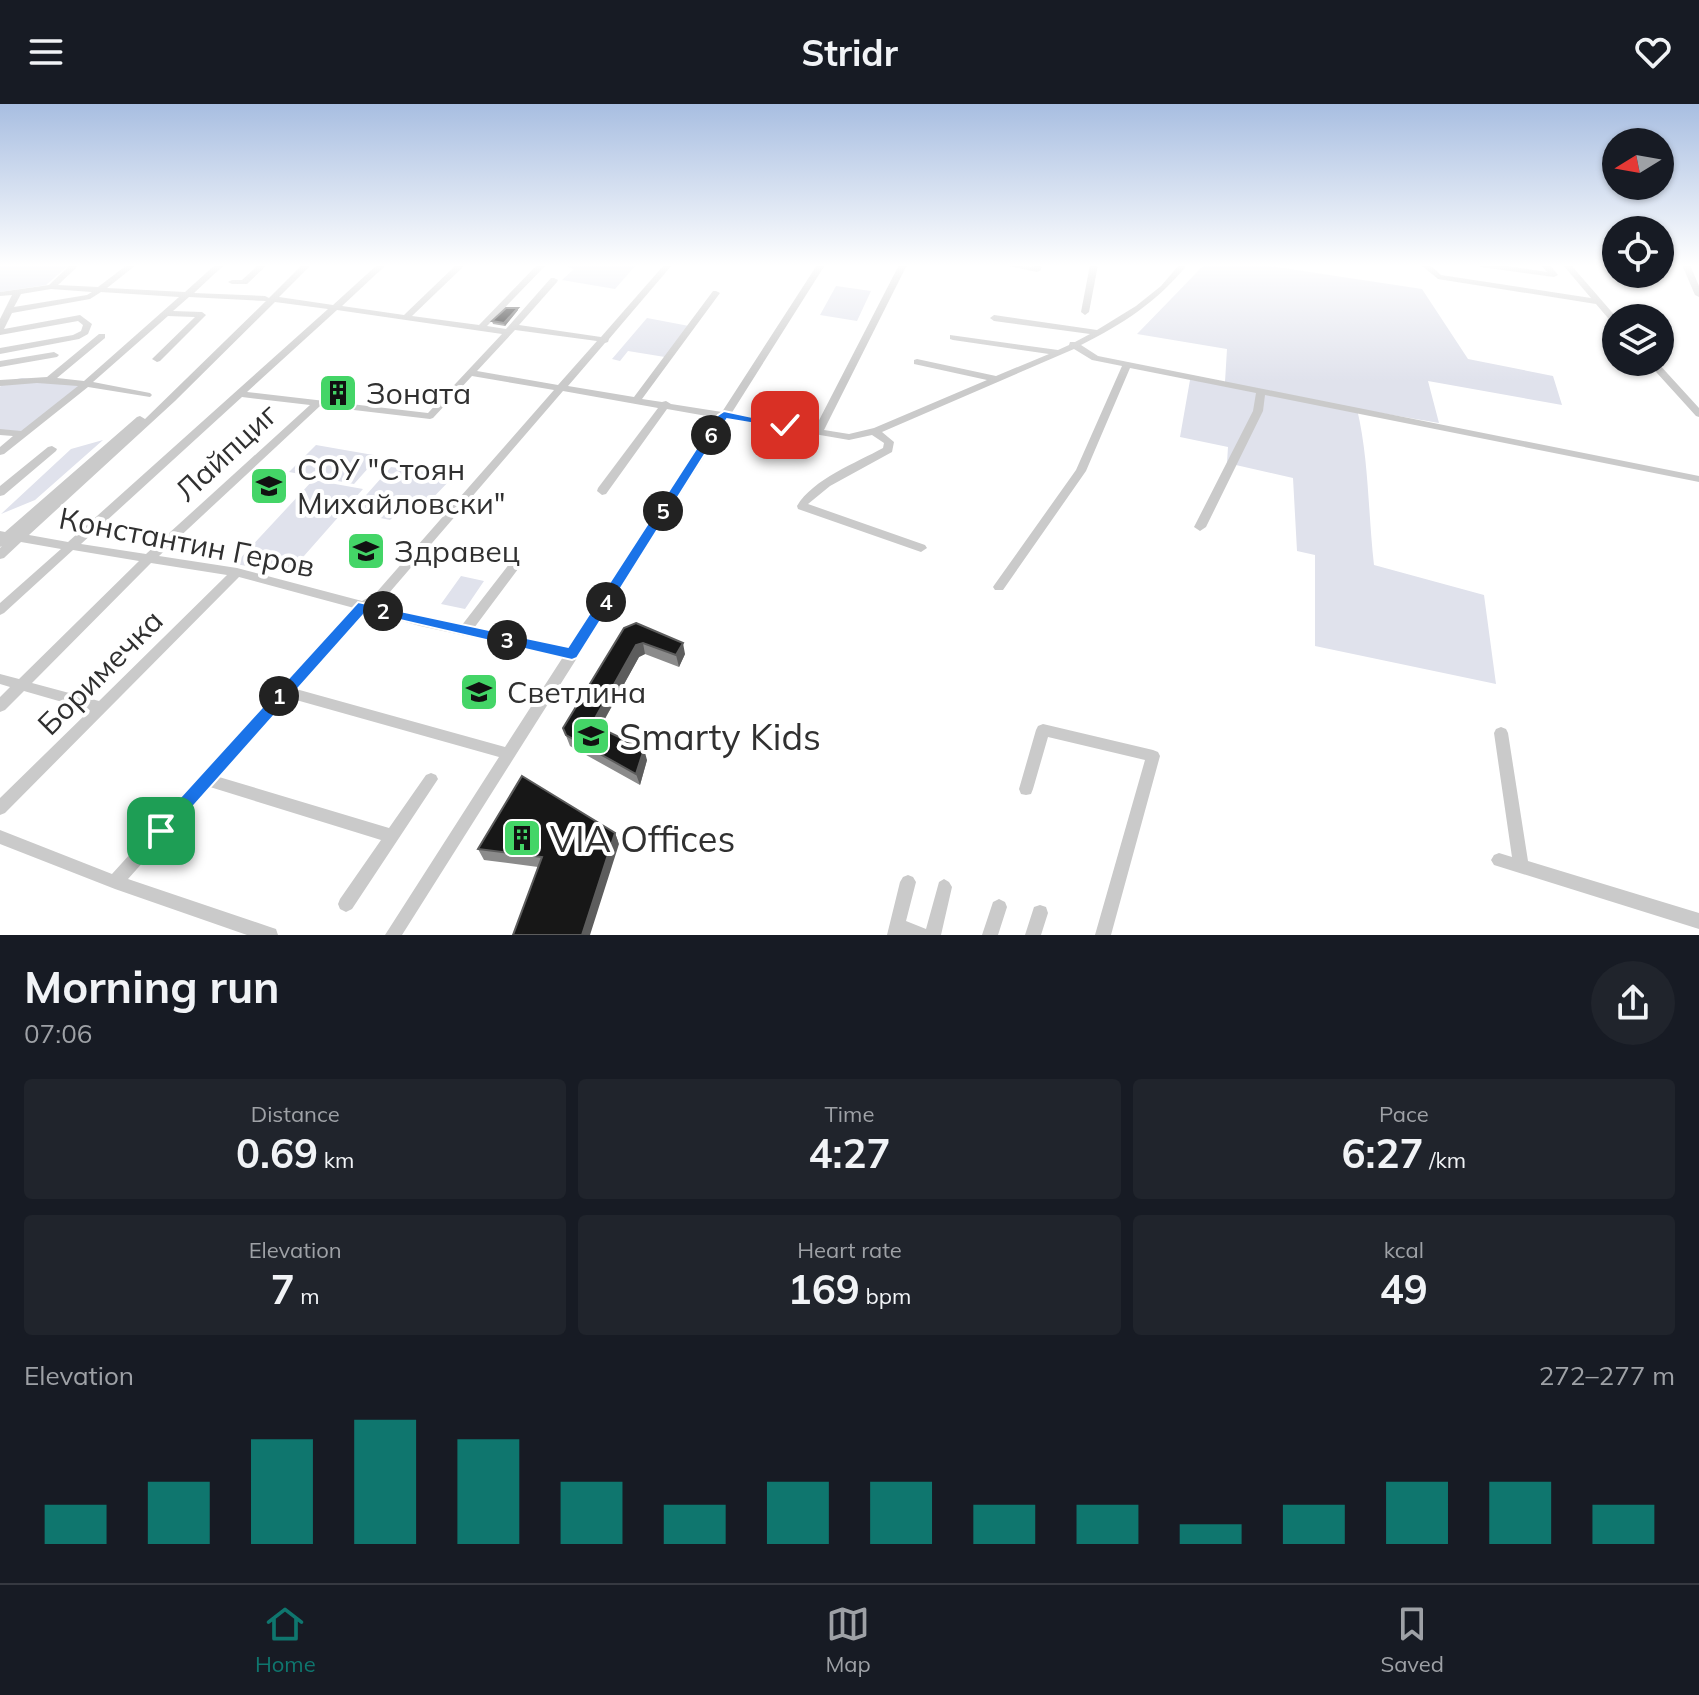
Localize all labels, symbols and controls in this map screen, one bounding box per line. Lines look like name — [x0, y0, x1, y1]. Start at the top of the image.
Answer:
icon: menu — [24, 30, 68, 74]
text: Stridr — [801, 30, 898, 75]
icon: heart — [1631, 30, 1675, 74]
north arrow — [1602, 128, 1674, 200]
map controls — [1602, 128, 1674, 376]
button: locate — [1602, 216, 1674, 288]
button: layers — [1602, 304, 1674, 376]
building icon: Зоната — [317, 372, 359, 414]
place label: Зоната — [366, 374, 471, 412]
pin — [751, 391, 819, 459]
street label: Лайпциг — [167, 395, 285, 509]
icon: check — [763, 403, 807, 447]
pin: 6 — [691, 415, 731, 455]
text: 6 — [704, 421, 718, 449]
place label: СОУ "Стоян Михайловски" — [297, 450, 506, 522]
school or university icon: СОУ "Стоян Михайловски" — [248, 465, 290, 507]
pin: 5 — [643, 491, 683, 531]
text: 5 — [656, 497, 670, 525]
street label: Константин Геров — [56, 499, 318, 585]
school or university icon: Здравец — [345, 530, 387, 572]
place label: Здравец — [394, 532, 520, 570]
pin: 4 — [586, 582, 626, 622]
text: 4 — [599, 588, 613, 616]
pin: 2 — [363, 591, 403, 631]
text: 2 — [376, 597, 390, 625]
street label: Боримечка — [29, 601, 171, 743]
pin: 3 — [487, 620, 527, 660]
text: 3 — [500, 626, 514, 654]
school or university icon: Светлина — [458, 671, 500, 713]
place label: Светлина — [507, 673, 646, 711]
pin: 1 — [259, 676, 299, 716]
text: 1 — [272, 682, 286, 710]
place label: Smarty Kids — [619, 714, 821, 759]
school or university icon: Smarty Kids — [570, 715, 612, 757]
pin — [127, 797, 195, 865]
icon: arrive — [139, 809, 183, 853]
place label: VIA Offices — [550, 816, 735, 861]
building icon: VIA Offices — [501, 817, 543, 859]
text: Morning run — [24, 959, 280, 1014]
button: share — [1591, 961, 1675, 1045]
text: 07:06 — [24, 1017, 92, 1050]
text: Distance — [251, 1100, 340, 1128]
text: Time — [825, 1100, 874, 1128]
text: Pace — [1379, 1100, 1429, 1128]
text: 0.69 — [236, 1128, 318, 1178]
text: 4:27 — [809, 1128, 890, 1178]
text: 6:27 — [1342, 1128, 1423, 1178]
text: km — [318, 1146, 354, 1174]
text: /km — [1423, 1146, 1466, 1174]
text: Elevation — [249, 1236, 342, 1264]
text: Heart rate — [797, 1236, 902, 1264]
text: kcal — [1384, 1236, 1424, 1264]
text: 7 — [271, 1264, 295, 1314]
text: 169 — [788, 1264, 860, 1314]
text: 49 — [1380, 1264, 1428, 1314]
text: m — [295, 1282, 320, 1310]
text: bpm — [860, 1282, 911, 1310]
text: Elevation — [24, 1359, 134, 1392]
text: 272–277 m — [1539, 1359, 1675, 1392]
tab: Home — [255, 1602, 316, 1678]
tab: Map — [825, 1602, 871, 1678]
tab: Saved — [1381, 1602, 1444, 1678]

